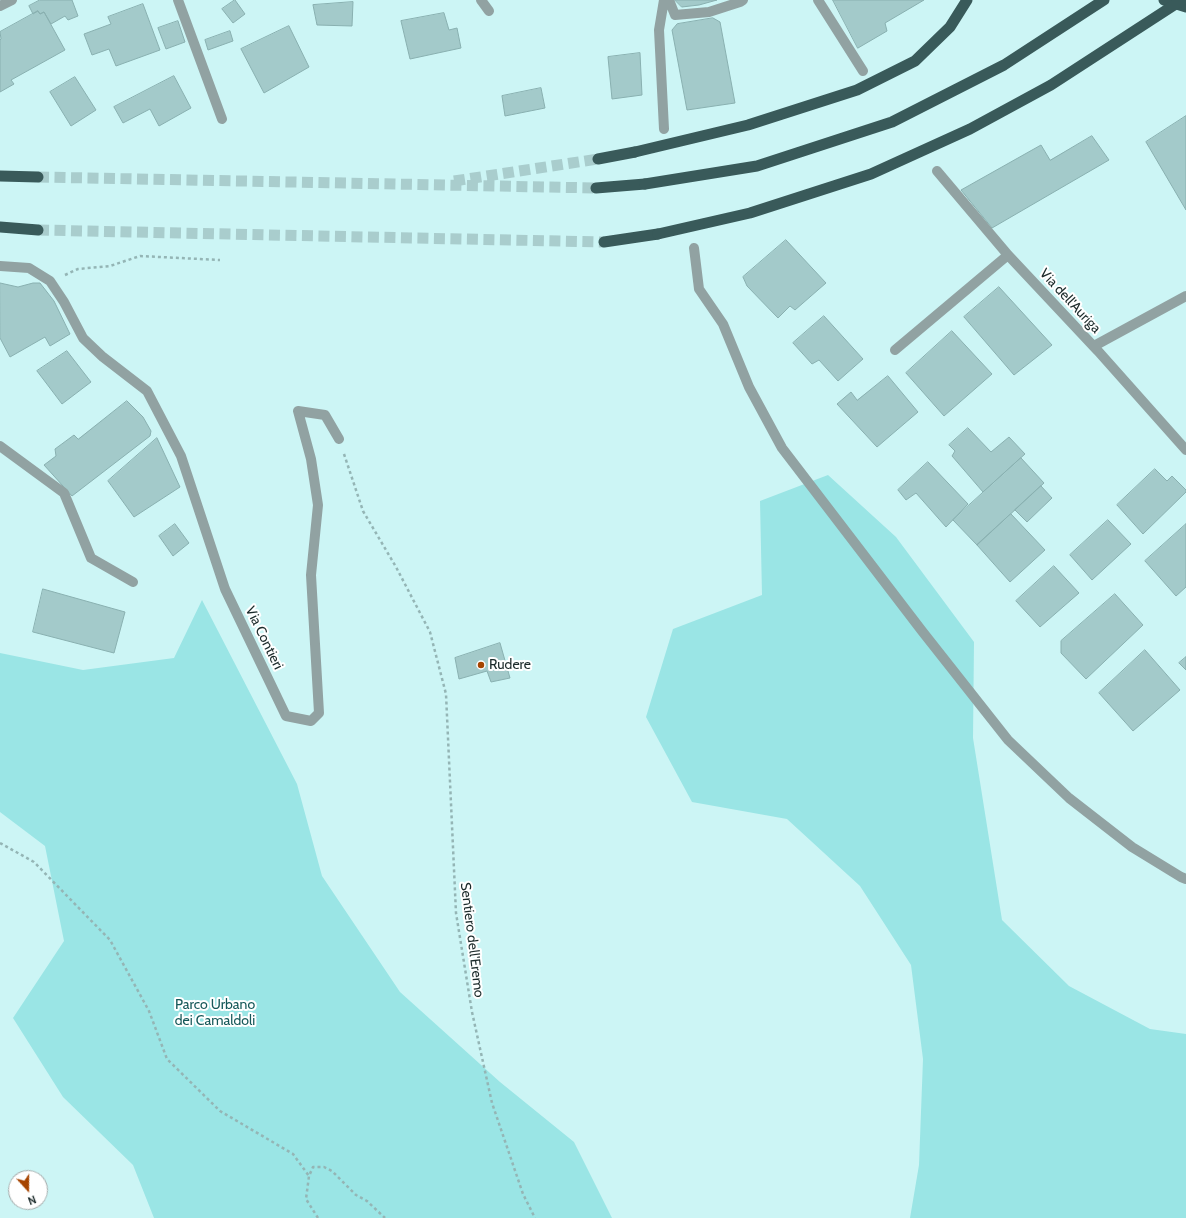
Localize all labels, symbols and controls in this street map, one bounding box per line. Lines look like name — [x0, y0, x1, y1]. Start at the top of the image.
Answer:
street label: Via dell'Auriga — [1036, 265, 1104, 337]
street label: Via Contieri — [242, 604, 286, 672]
place label: Rudere — [489, 657, 531, 673]
marker: Rudere — [476, 660, 486, 670]
street label: Sentiero dell'Eremo — [457, 881, 487, 999]
park label: Parco Urbano dei Camaldoli — [175, 997, 255, 1030]
north arrow — [8, 1170, 48, 1210]
text: N — [26, 1192, 38, 1208]

